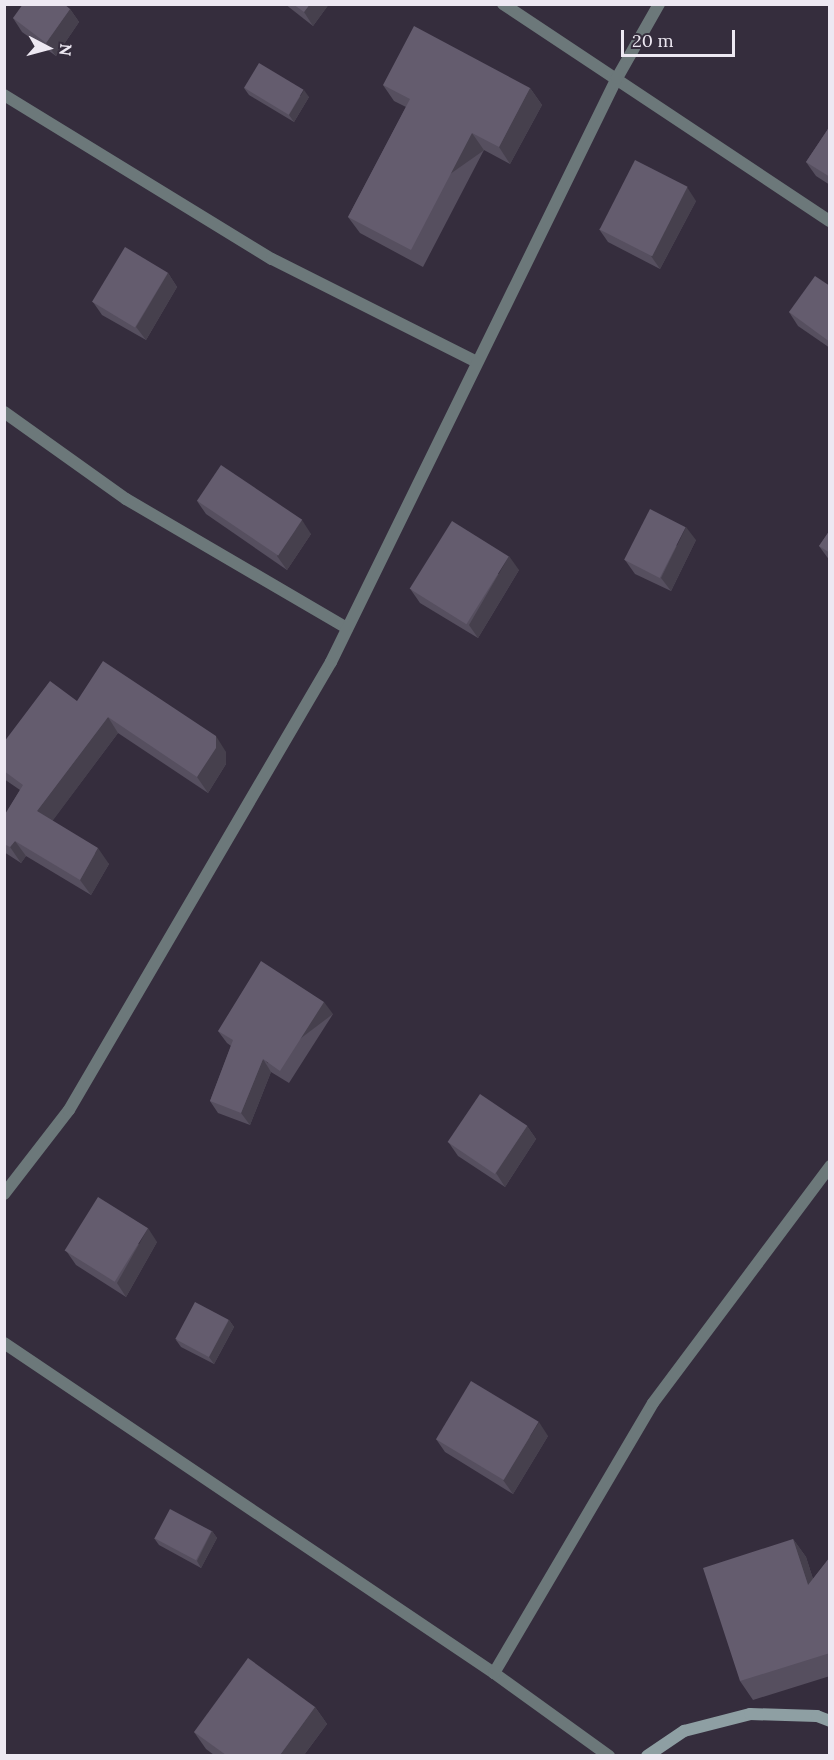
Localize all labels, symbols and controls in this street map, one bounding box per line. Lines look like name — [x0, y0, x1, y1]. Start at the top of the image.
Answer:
north arrow — [18, 18, 78, 78]
scale bar — [624, 18, 738, 56]
text: 20 m — [632, 29, 674, 52]
text: N — [55, 43, 76, 57]

